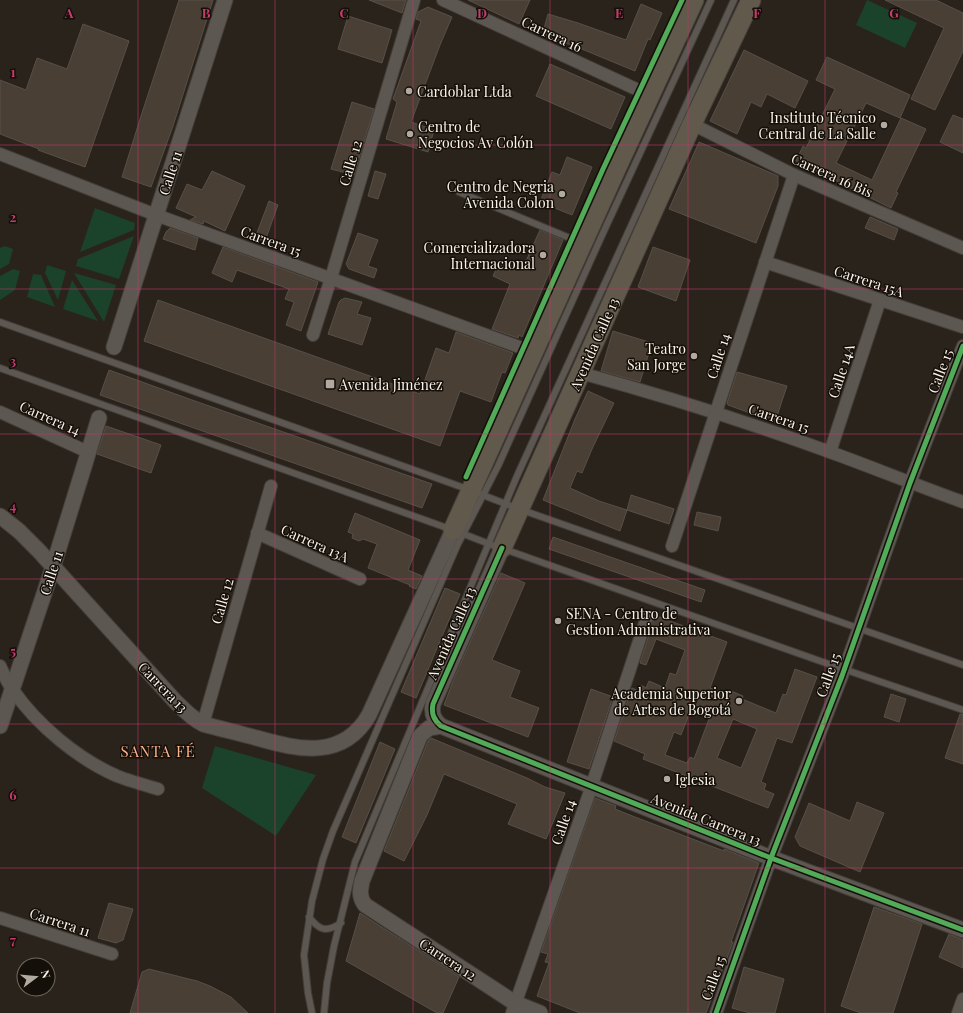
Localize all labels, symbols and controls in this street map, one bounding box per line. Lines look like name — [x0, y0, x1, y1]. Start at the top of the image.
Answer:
text: A — [64, 4, 74, 21]
text: B — [202, 4, 211, 21]
text: C — [339, 4, 349, 21]
text: D — [477, 4, 487, 21]
text: E — [615, 4, 623, 21]
text: F — [753, 4, 761, 21]
text: G — [889, 4, 899, 21]
street label: Carrera 16 — [519, 12, 585, 56]
text: 1 — [11, 63, 16, 80]
place label: Cardoblar Ltda — [417, 82, 512, 101]
marker: Cardoblar Ltda — [404, 86, 414, 96]
place label: Instituto Técnico Central de La Salle — [759, 108, 876, 143]
place label: Centro de Negocios Av Colón — [418, 117, 534, 152]
marker: Instituto Técnico Central de La Salle — [879, 120, 889, 130]
marker: Centro de Negocios Av Colón — [405, 129, 415, 139]
street label: Calle 12 — [334, 138, 366, 188]
street label: Calle 11 — [154, 148, 186, 198]
street label: Carrera 16 Bis — [788, 149, 876, 201]
place label: Centro de Negria Avenida Colon — [447, 177, 555, 212]
marker: Centro de Negria Avenida Colon — [557, 189, 567, 199]
text: 2 — [10, 208, 17, 225]
street label: Carrera 15 — [238, 221, 304, 261]
place label: Comercializadora Internacional — [424, 238, 535, 273]
marker: Comercializadora Internacional — [538, 250, 548, 260]
street label: Carrera 15A — [832, 261, 906, 301]
street label: Avenida Calle 13 — [565, 295, 623, 394]
street label: Calle 14 — [702, 331, 734, 381]
place label: Teatro San Jorge — [627, 339, 686, 374]
street label: Calle 14A — [823, 341, 859, 401]
street label: Calle 15 — [923, 346, 957, 396]
marker: Teatro San Jorge — [689, 351, 699, 361]
text: 3 — [10, 352, 16, 369]
place label: Avenida Jiménez — [338, 375, 443, 394]
marker: Avenida Jiménez — [324, 378, 336, 390]
street label: Carrera 14 — [17, 396, 83, 440]
street label: Carrera 15 — [746, 399, 812, 437]
text: 4 — [10, 497, 17, 514]
street label: Carrera 13A — [278, 520, 352, 566]
street label: Calle 11 — [35, 548, 67, 598]
street label: Calle 12 — [206, 576, 238, 626]
street label: Avenida Calle 13 — [422, 584, 480, 683]
place label: SENA - Centro de Gestion Administrativa — [566, 604, 710, 639]
marker: SENA - Centro de Gestion Administrativa — [553, 616, 563, 626]
text: 5 — [10, 642, 16, 659]
street label: Calle 15 — [811, 650, 845, 700]
street label: Carrera 13 — [134, 658, 192, 716]
place label: Academia Superior de Artes de Bogotá — [610, 684, 732, 719]
marker: Academia Superior de Artes de Bogotá — [734, 696, 744, 706]
district label: SANTA FÉ — [120, 741, 196, 761]
place label: Iglesia — [675, 770, 715, 789]
marker: Iglesia — [662, 774, 672, 784]
text: 6 — [9, 786, 17, 803]
street label: Avenida Carrera 13 — [647, 788, 764, 850]
street label: Calle 14 — [546, 797, 580, 847]
street label: Carrera 11 — [27, 903, 93, 941]
text: 7 — [10, 931, 16, 948]
street label: Carrera 12 — [416, 934, 480, 985]
street label: Calle 15 — [696, 953, 730, 1003]
north arrow — [16, 957, 56, 997]
text: N — [38, 968, 54, 980]

